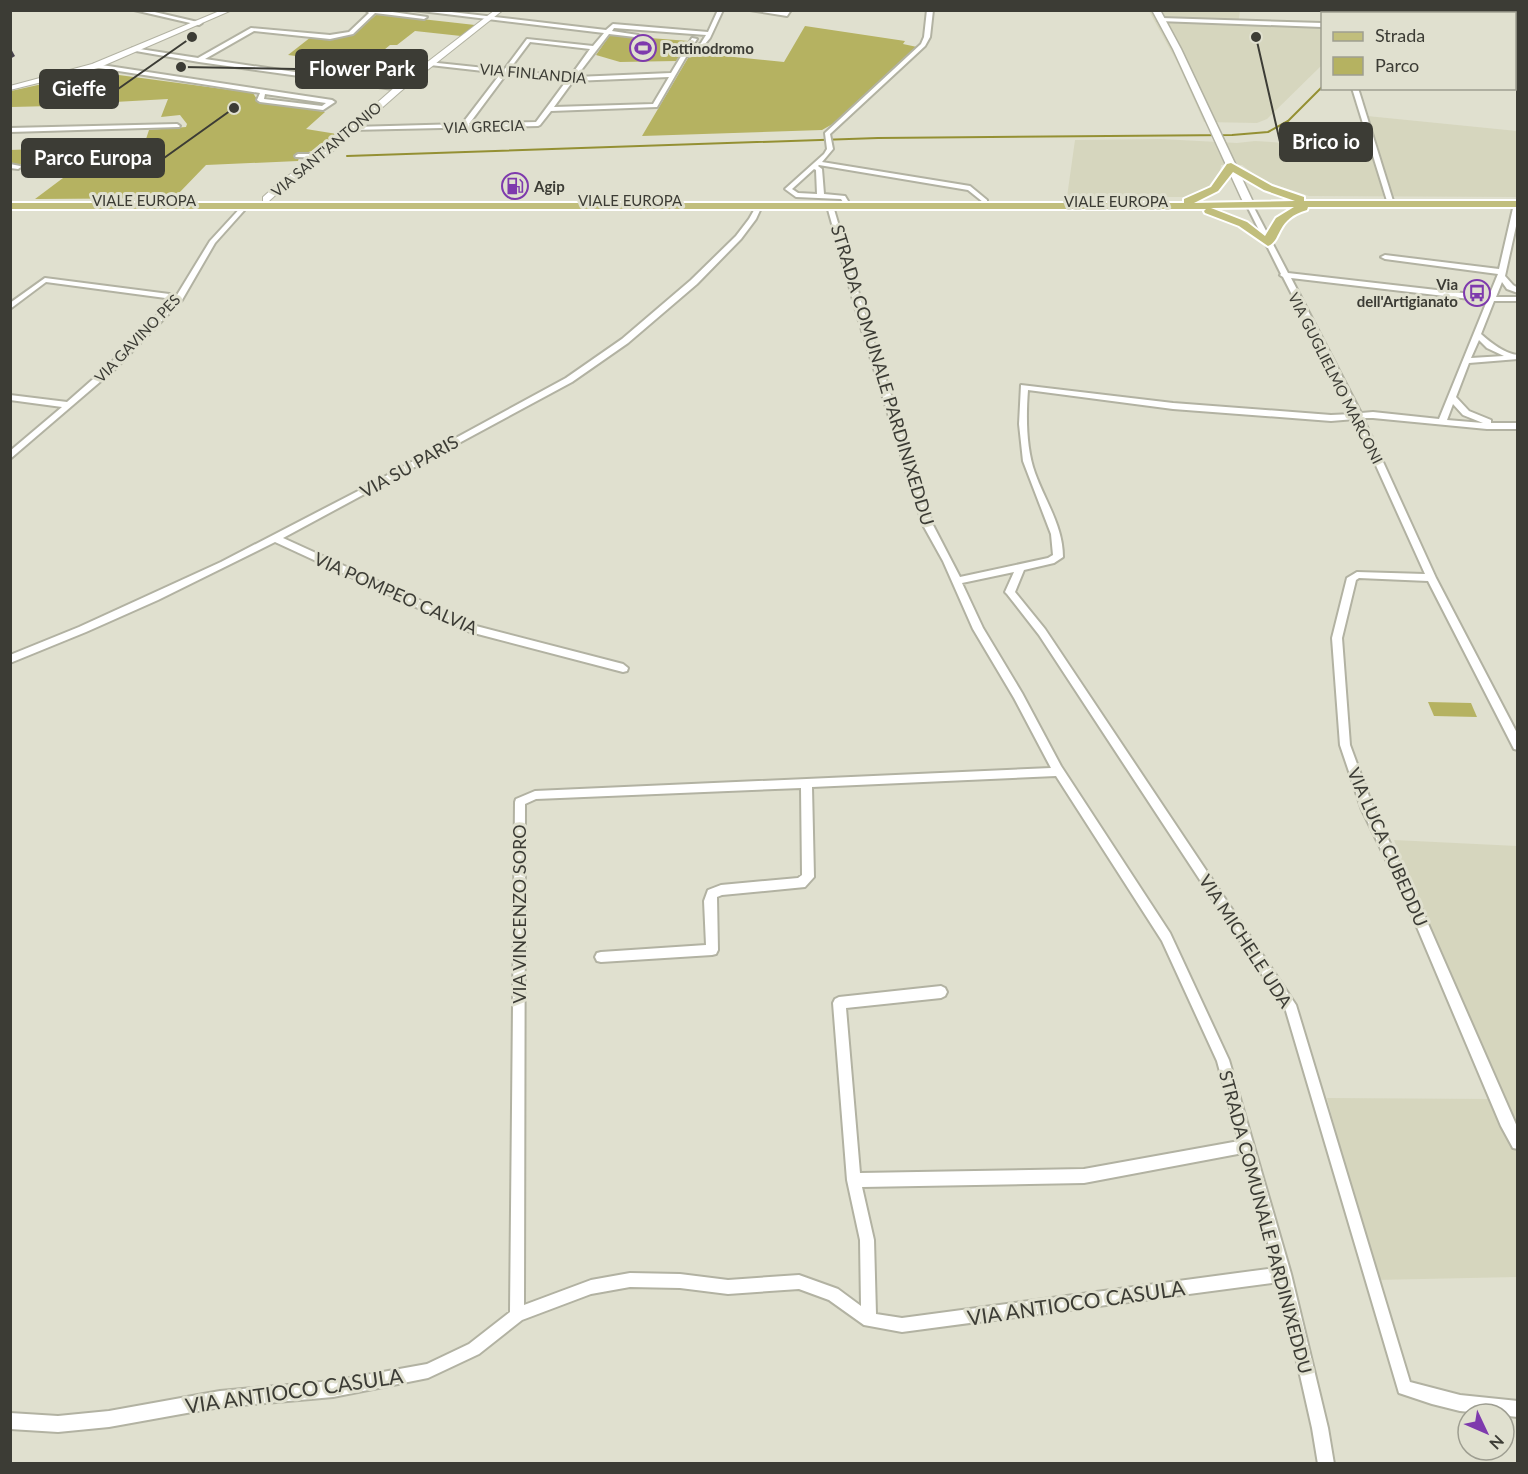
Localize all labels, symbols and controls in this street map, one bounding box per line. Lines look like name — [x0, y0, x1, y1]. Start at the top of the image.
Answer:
legend — [1321, 12, 1516, 90]
text: Strada — [1375, 24, 1425, 46]
sports icon: Pattinodromo — [628, 33, 658, 63]
place label: Pattinodromo — [662, 39, 754, 57]
callout: Flower Park — [296, 50, 427, 88]
text: Parco — [1375, 54, 1419, 76]
text: Flower Park — [309, 56, 415, 80]
street label: VIA FINLANDIA — [479, 59, 588, 87]
callout: Gieffe — [40, 70, 118, 108]
text: Gieffe — [52, 76, 106, 100]
street label: VIA SANT'ANTONIO — [267, 98, 385, 200]
street label: VIA GRECIA — [443, 116, 526, 136]
callout: Brico io — [1280, 123, 1372, 161]
text: Brico io — [1292, 129, 1360, 153]
callout: Parco Europa — [22, 139, 164, 177]
text: Parco Europa — [34, 145, 152, 169]
fuel station icon: Agip — [500, 171, 530, 201]
place label: Agip — [533, 177, 565, 195]
street label: VIALE EUROPA — [92, 191, 197, 209]
street label: VIALE EUROPA — [578, 191, 683, 209]
street label: VIALE EUROPA — [1064, 192, 1169, 210]
street label: STRADA COMUNALE PARDINIXEDDU — [827, 222, 939, 528]
place label: Via dell'Artigianato — [1357, 275, 1458, 310]
bus stop icon: Via dell'Artigianato — [1462, 278, 1492, 308]
street label: VIA GUGLIELMO MARCONI — [1285, 289, 1387, 467]
street label: VIA GAVINO PES — [90, 290, 184, 386]
street label: VIA SU PARIS — [356, 430, 462, 502]
street label: VIA POMPEO CALVIA — [311, 547, 482, 639]
street label: VIA LUCA CUBEDDU — [1343, 764, 1433, 930]
street label: VIA VINCENZO SORO — [508, 824, 530, 1004]
street label: VIA MICHELE UDA — [1195, 870, 1298, 1012]
street label: STRADA COMUNALE PARDINIXEDDU — [1215, 1068, 1317, 1376]
street label: VIA ANTIOCO CASULA — [966, 1274, 1187, 1330]
street label: VIA ANTIOCO CASULA — [184, 1362, 405, 1418]
north arrow — [1456, 1402, 1516, 1462]
text: N — [1486, 1432, 1508, 1454]

